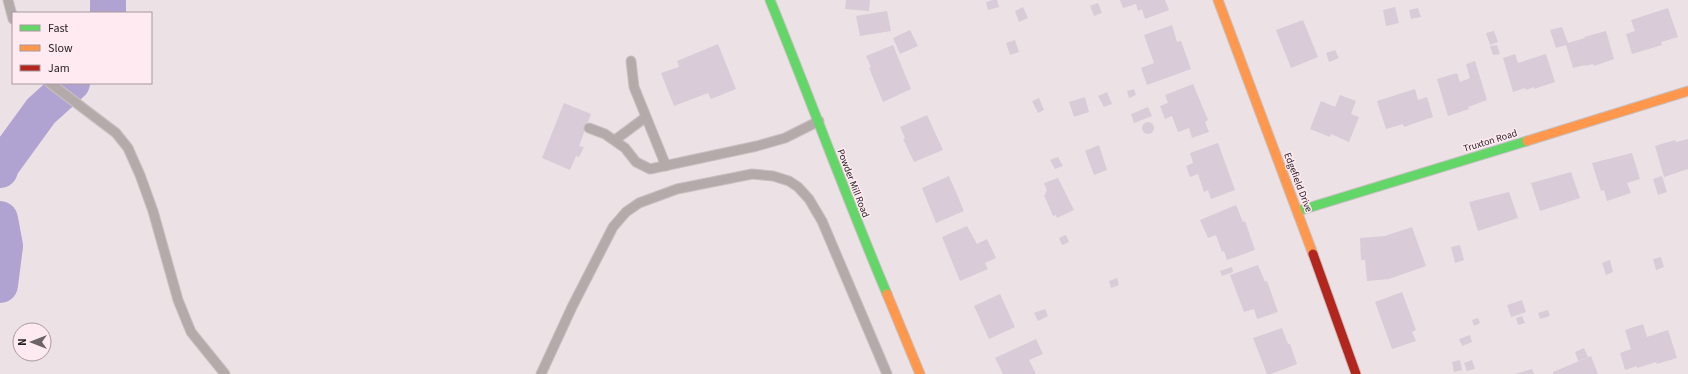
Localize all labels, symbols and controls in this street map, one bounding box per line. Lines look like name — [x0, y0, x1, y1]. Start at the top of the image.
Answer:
legend — [12, 12, 152, 84]
text: Fast — [48, 20, 68, 37]
text: Slow — [48, 40, 73, 57]
text: Jam — [48, 60, 70, 77]
street label: Truxton Road — [1462, 126, 1519, 156]
street label: Powder Mill Road — [834, 147, 873, 220]
street label: Edgefield Drive — [1280, 151, 1316, 214]
north arrow — [12, 322, 52, 362]
text: N — [15, 338, 30, 346]

